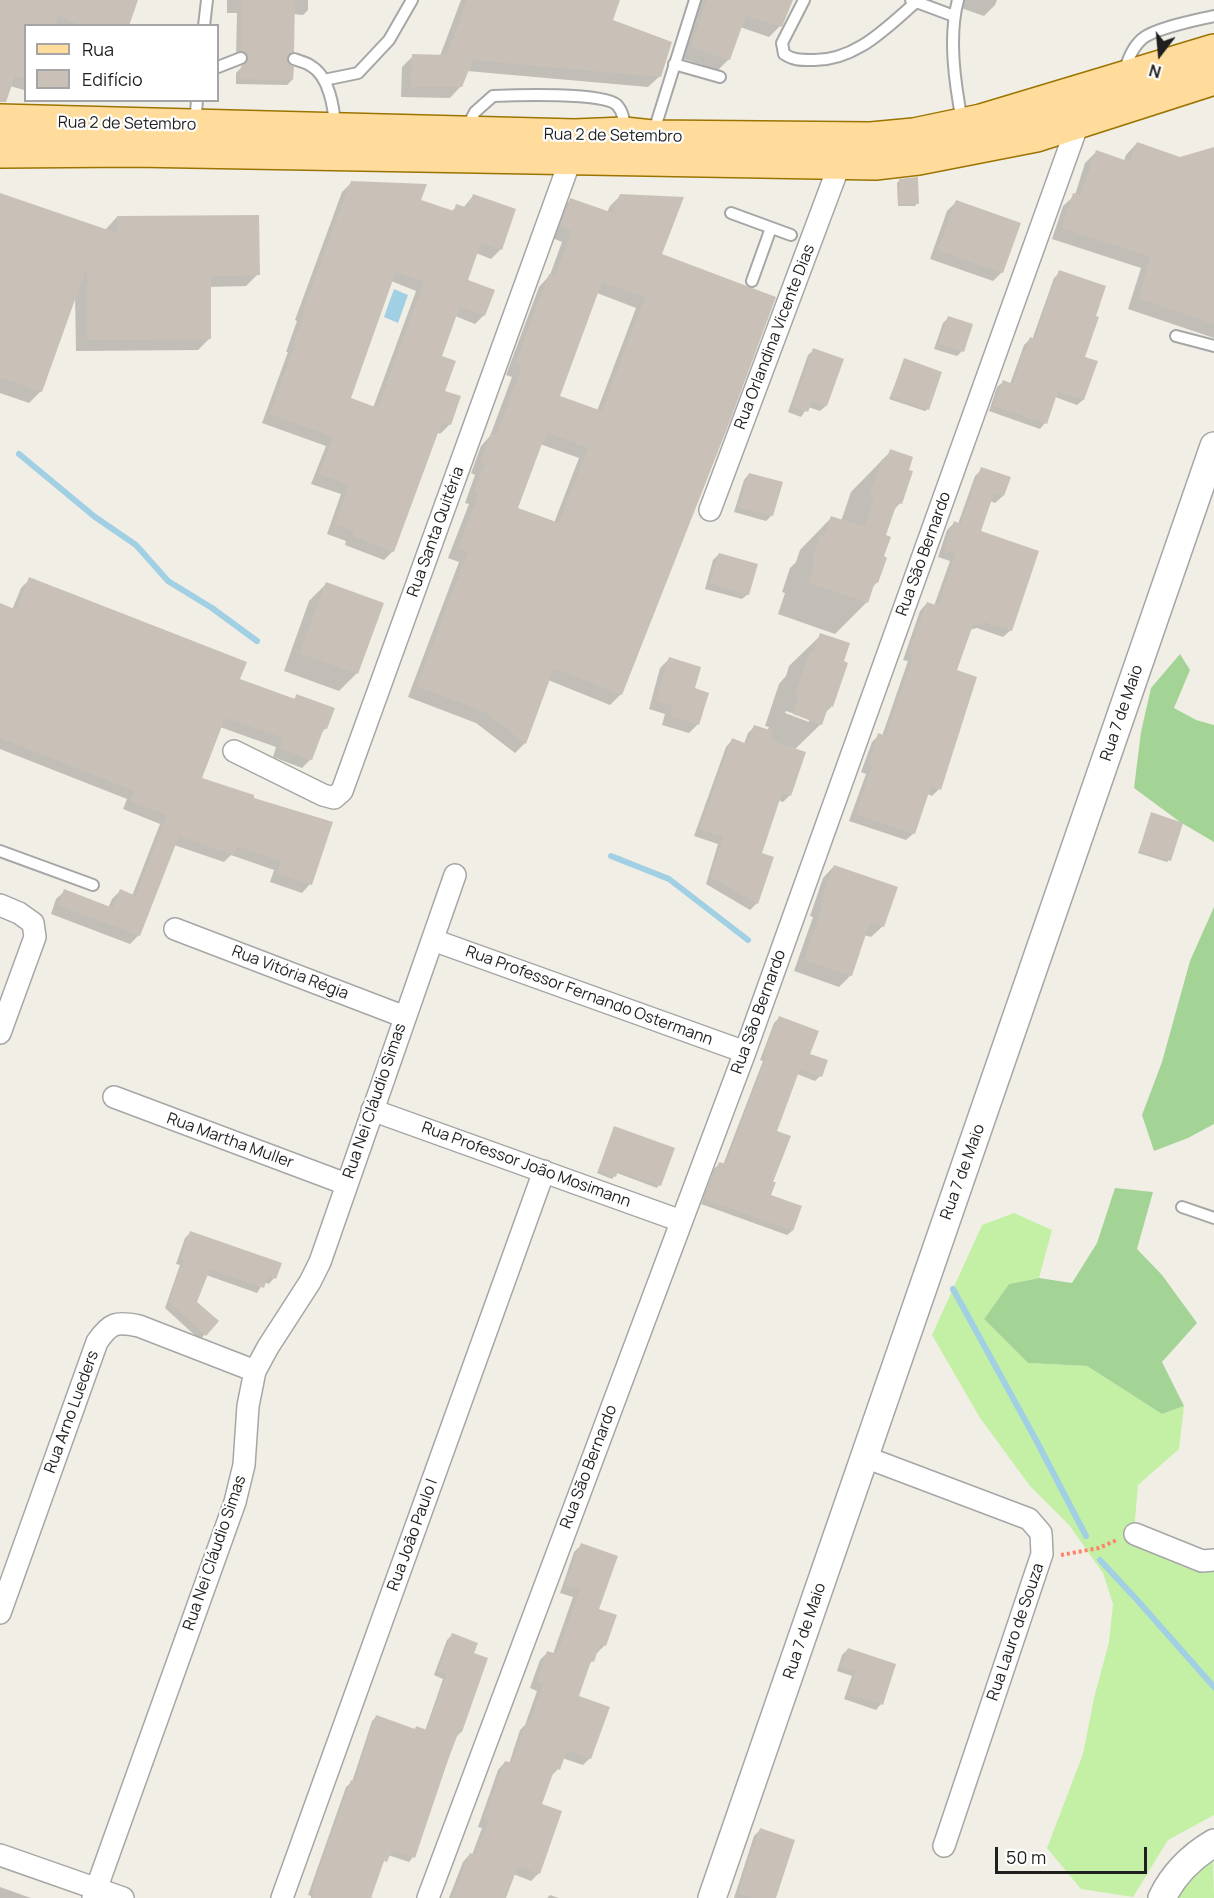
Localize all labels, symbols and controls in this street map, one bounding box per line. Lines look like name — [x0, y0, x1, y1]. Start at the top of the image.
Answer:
legend — [24, 24, 219, 102]
north arrow — [1130, 24, 1190, 84]
text: Rua — [82, 37, 114, 61]
text: N — [1146, 59, 1164, 83]
text: Edifício — [82, 67, 143, 91]
street label: Rua 2 de Setembro — [58, 113, 196, 135]
street label: Rua 2 de Setembro — [544, 125, 682, 147]
street label: Rua Orlandina Vicente Dias — [731, 242, 819, 432]
street label: Rua Santa Quitéria — [403, 464, 469, 600]
street label: Rua São Bernardo — [893, 489, 955, 619]
street label: Rua 7 de Maio — [1097, 662, 1147, 764]
street label: Rua Vitória Régia — [229, 942, 351, 1004]
street label: Rua Professor Fernando Ostermann — [463, 942, 715, 1050]
street label: Rua São Bernardo — [728, 947, 790, 1077]
street label: Rua Nei Cláudio Simas — [339, 1021, 411, 1181]
street label: Rua Martha Muller — [164, 1109, 296, 1173]
street label: Rua Professor João Mosimann — [419, 1118, 633, 1212]
street label: Rua 7 de Maio — [937, 1122, 989, 1222]
street label: Rua Arno Lueders — [41, 1348, 103, 1476]
street label: Rua São Bernardo — [557, 1402, 621, 1532]
street label: Rua Nei Cláudio Simas — [179, 1473, 251, 1633]
street label: Rua João Paulo I — [384, 1476, 442, 1594]
street label: Rua Lauro de Souza — [983, 1561, 1049, 1703]
street label: Rua 7 de Maio — [780, 1580, 830, 1682]
scale bar — [998, 1835, 1150, 1873]
text: 50 m — [1006, 1845, 1046, 1869]

